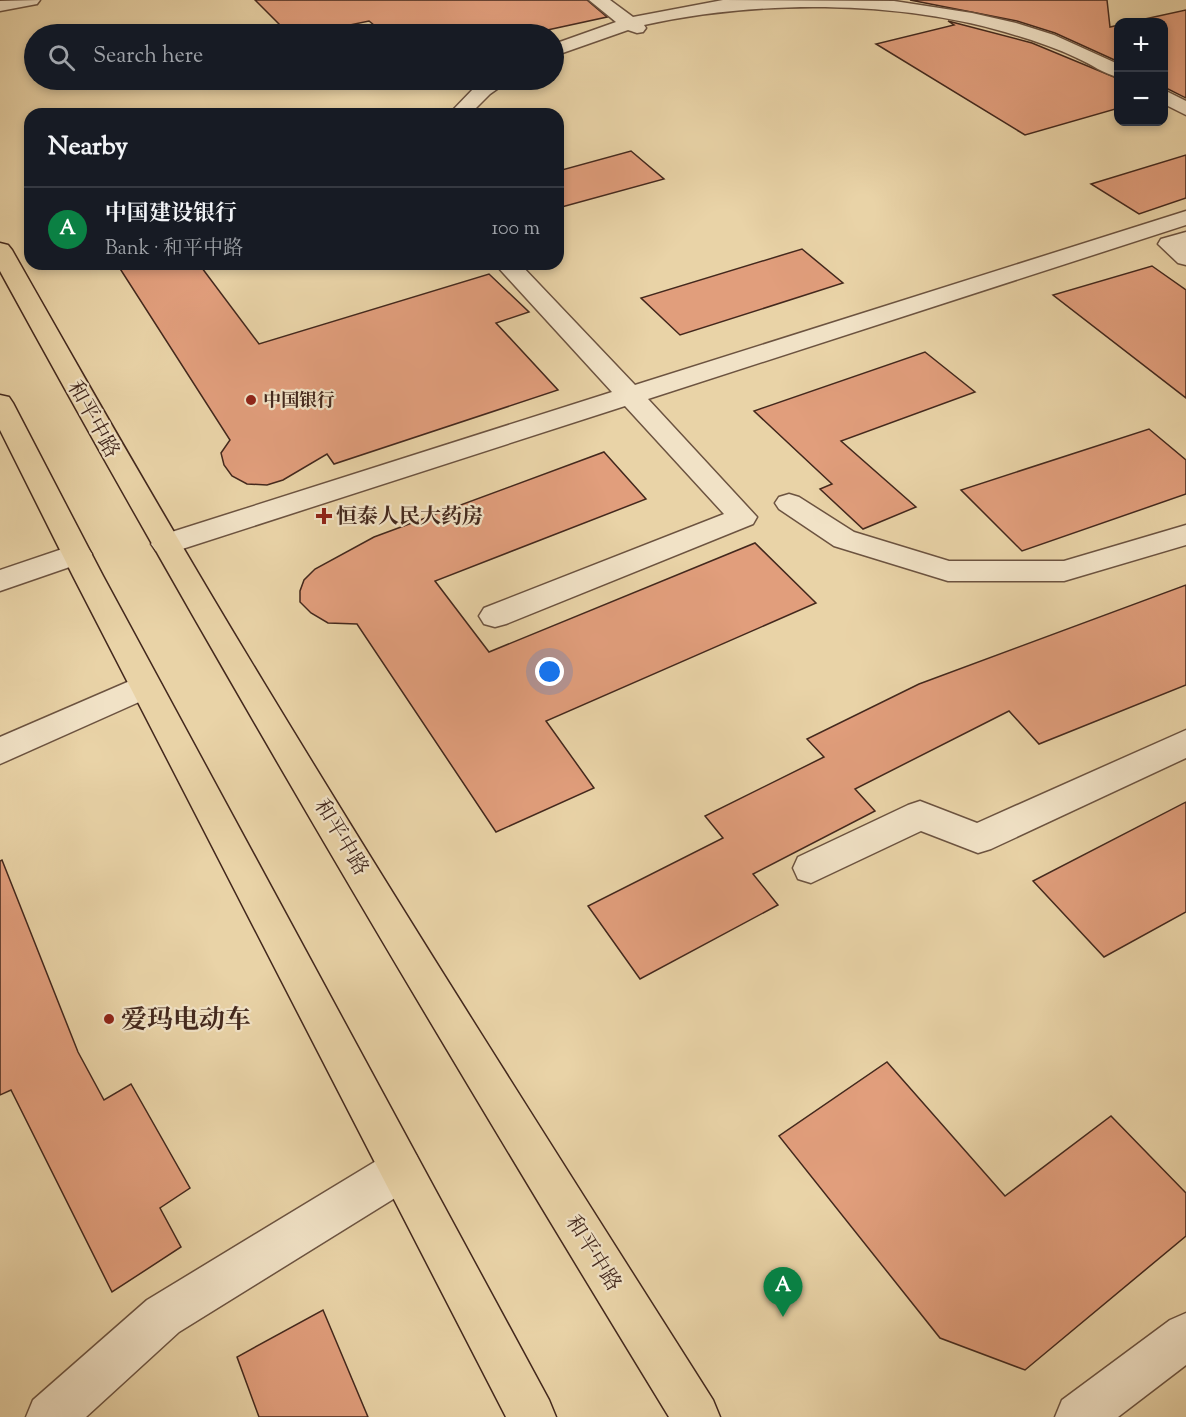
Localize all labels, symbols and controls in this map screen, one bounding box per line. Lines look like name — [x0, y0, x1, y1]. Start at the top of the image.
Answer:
map controls — [1114, 18, 1168, 126]
button: + — [1114, 18, 1168, 72]
search box — [24, 24, 564, 90]
icon: search — [45, 41, 78, 74]
text: Search here — [93, 41, 203, 73]
button: − — [1114, 72, 1168, 126]
text: Nearby — [48, 129, 128, 166]
text: 中国建设银行 — [105, 199, 237, 231]
text: A — [59, 215, 76, 244]
text: 100 m — [491, 215, 540, 244]
text: Bank · 和平中路 — [105, 235, 243, 264]
street label: 和平中路 — [59, 376, 126, 464]
place label: 中国银行 — [263, 389, 335, 415]
marker: 中国银行 — [244, 393, 258, 407]
place label: 恒泰人民大药房 — [336, 503, 483, 533]
marker: 恒泰人民大药房 — [317, 509, 331, 523]
your location — [535, 657, 564, 686]
street label: 和平中路 — [306, 794, 375, 882]
place label: 爱玛电动车 — [121, 1003, 251, 1040]
marker: 爱玛电动车 — [102, 1012, 116, 1026]
street label: 和平中路 — [557, 1210, 627, 1298]
pin: A — [764, 1268, 802, 1317]

